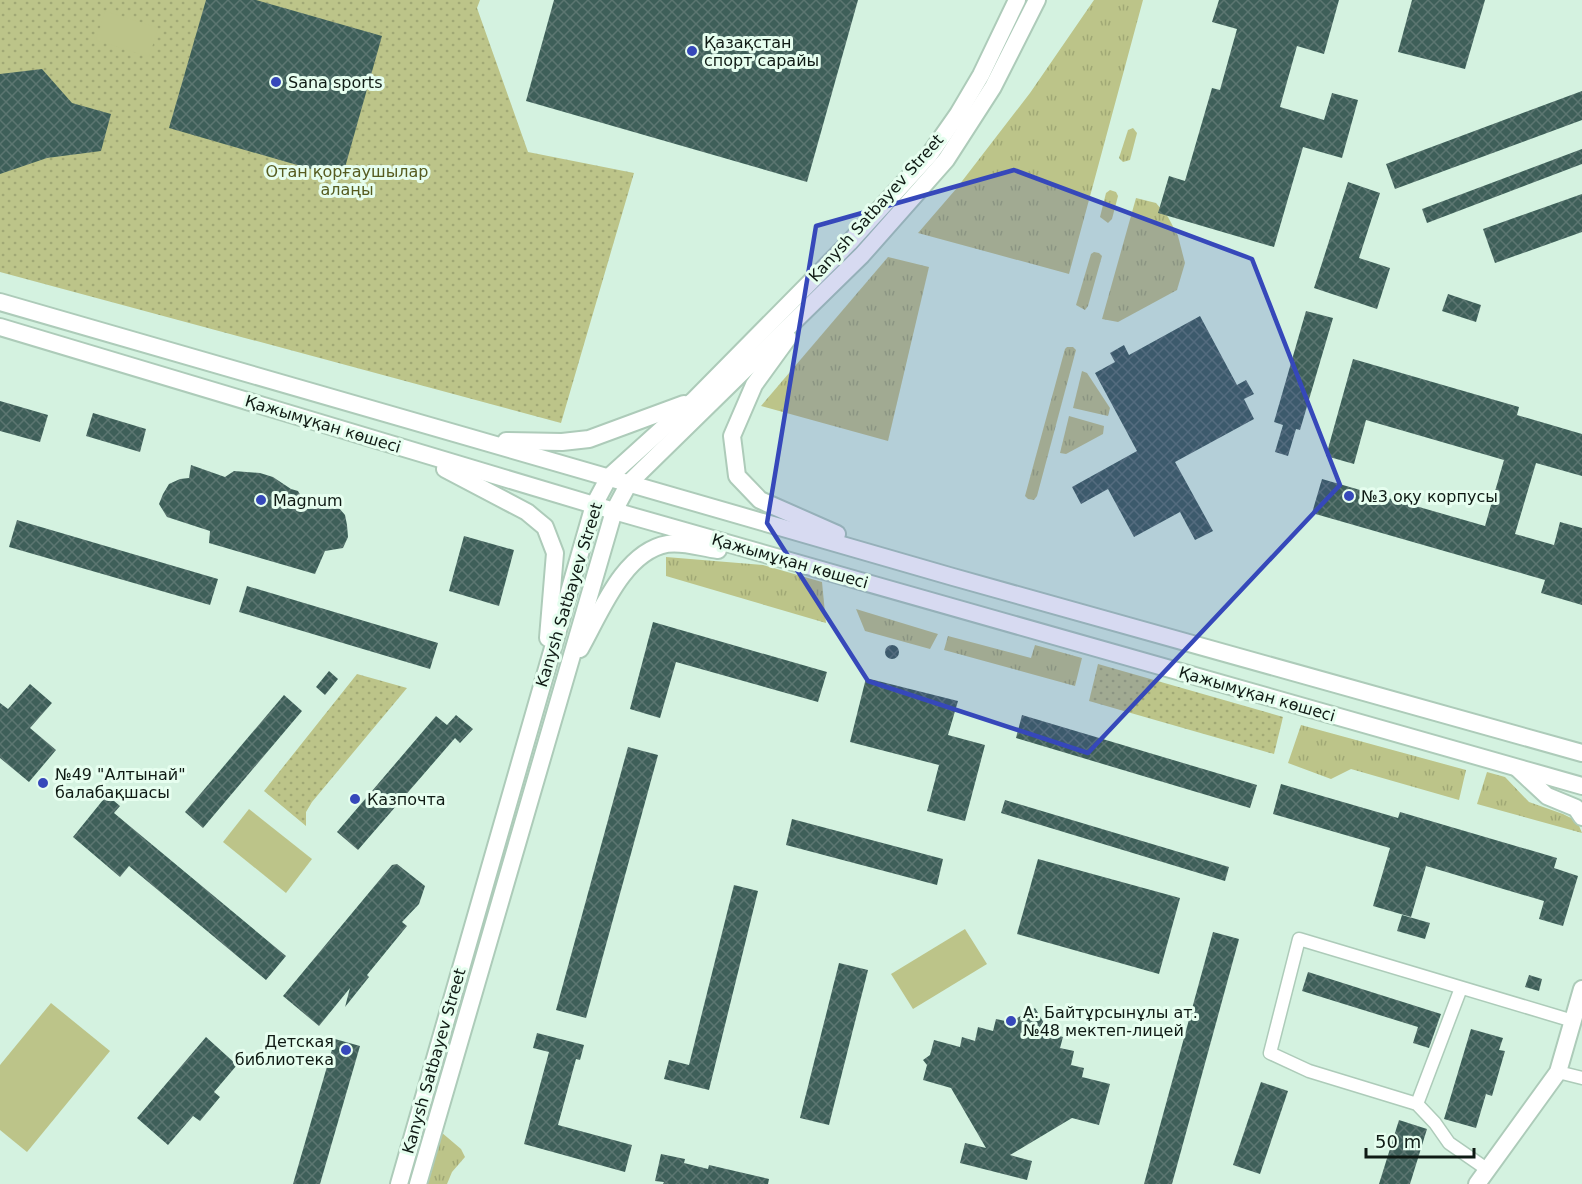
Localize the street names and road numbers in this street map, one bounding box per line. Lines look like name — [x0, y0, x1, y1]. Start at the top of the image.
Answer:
street label: Kanysh Satbayev Street — [805, 130, 947, 286]
street label: Қажымұқан көшесі — [243, 391, 403, 457]
street label: Kanysh Satbayev Street — [532, 500, 606, 690]
street label: Қажымұқан көшесі — [710, 530, 870, 592]
street label: Қажымұқан көшесі — [1177, 663, 1337, 725]
street label: Kanysh Satbayev Street — [398, 966, 470, 1156]

